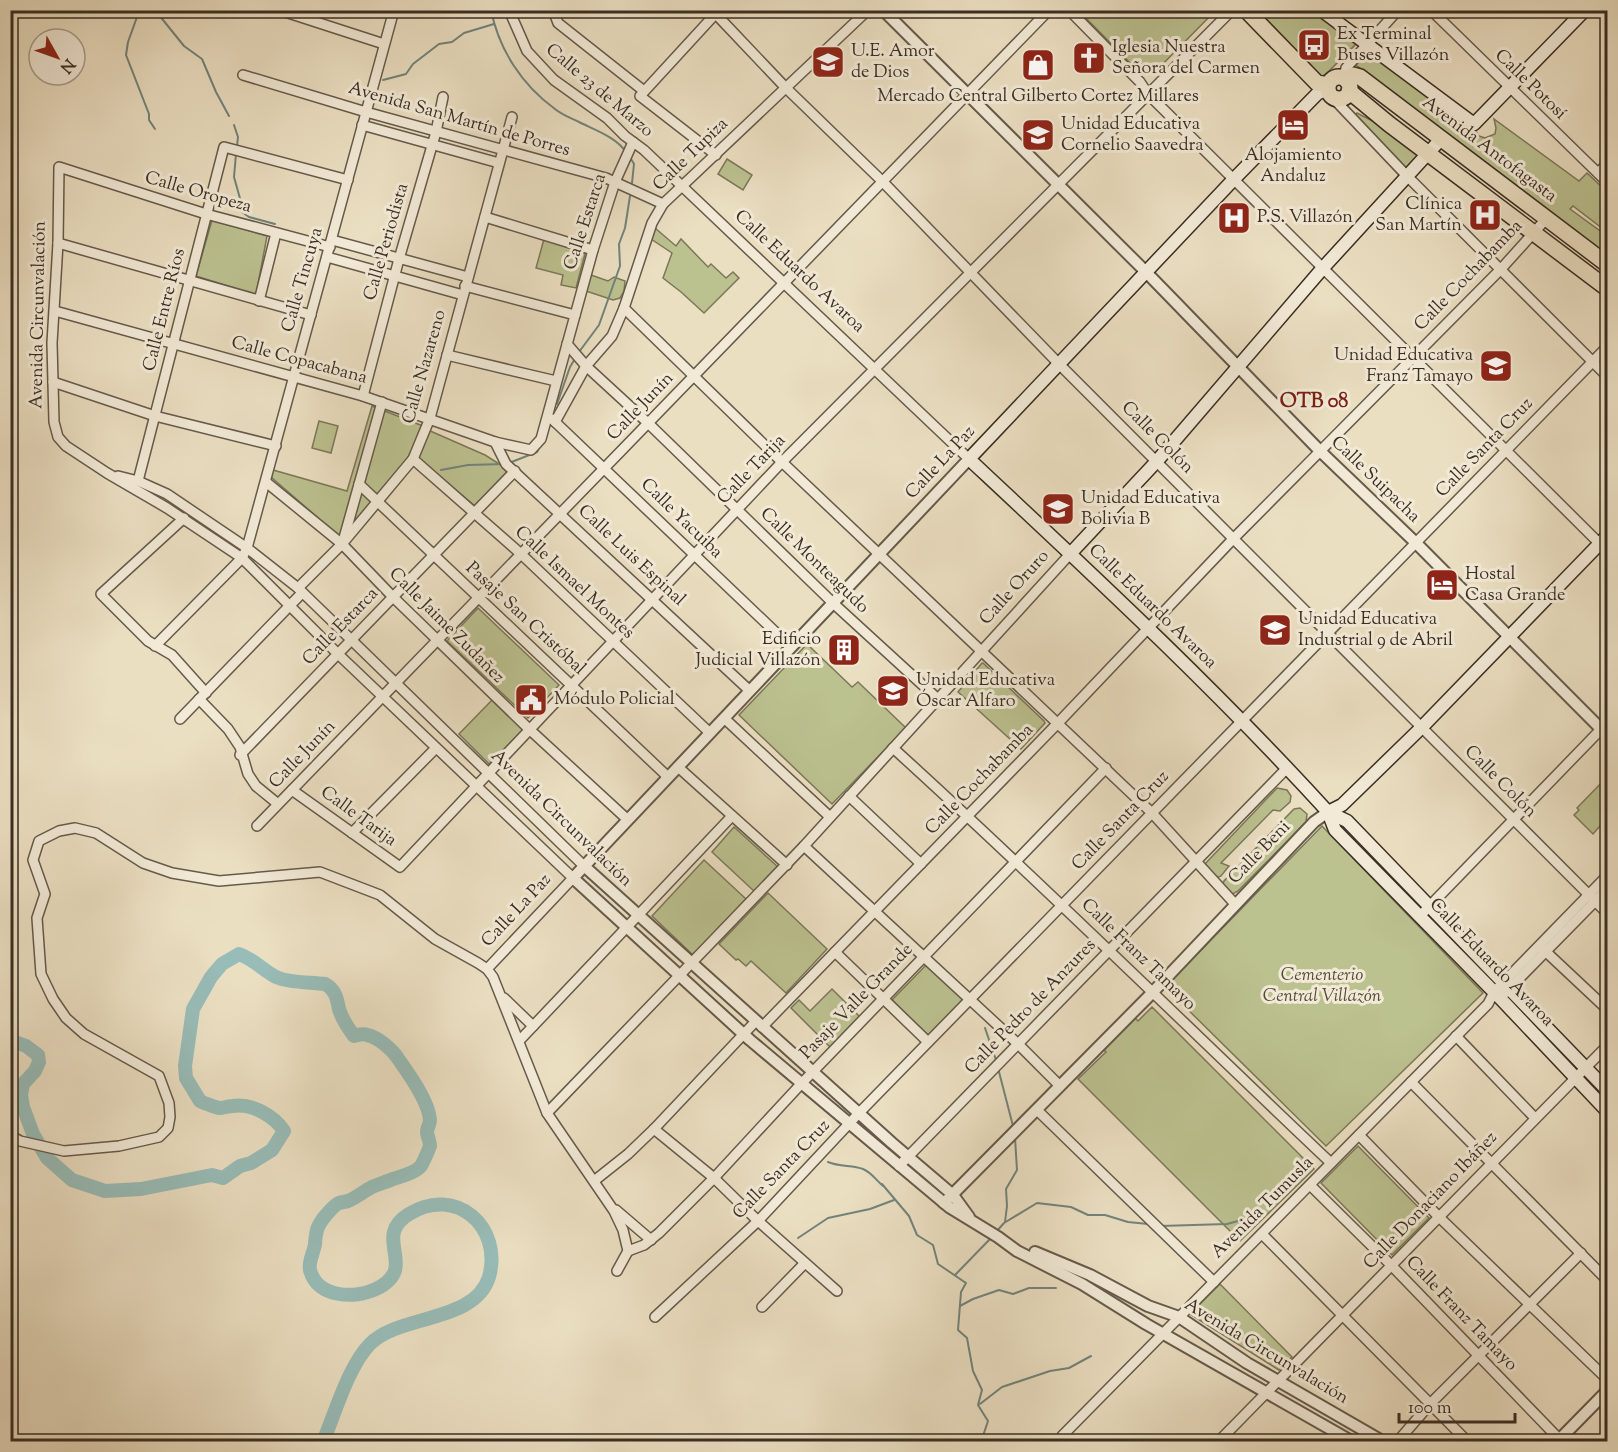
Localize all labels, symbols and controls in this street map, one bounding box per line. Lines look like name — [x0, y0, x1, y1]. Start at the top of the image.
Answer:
place label: Ex Terminal Buses Villazón — [1337, 22, 1450, 69]
north arrow — [27, 27, 87, 87]
bus stop icon: Ex Terminal Buses Villazón — [1296, 27, 1332, 63]
place label: Iglesia Nuestra Señora del Carmen — [1112, 35, 1261, 82]
street label: Calle 23 de Marzo — [539, 38, 659, 144]
place label: U.E. Amor de Dios — [851, 39, 935, 86]
church icon: Iglesia Nuestra Señora del Carmen — [1071, 40, 1107, 76]
school or university icon: U.E. Amor de Dios — [810, 44, 846, 80]
street label: Calle Potosí — [1488, 44, 1572, 126]
shop icon: Mercado Central Gilberto Cortez Millares — [1020, 47, 1056, 83]
text: N — [54, 53, 79, 77]
street label: Avenida San Martín de Porres — [345, 76, 573, 164]
place label: Mercado Central Gilberto Cortez Millares — [877, 84, 1199, 110]
street label: Avenida Antofagasta — [1416, 91, 1562, 209]
hotel icon: Alojamiento Andaluz — [1275, 107, 1311, 143]
street label: Calle Tupiza — [647, 112, 735, 198]
place label: Unidad Educativa Cornelio Saavedra — [1061, 112, 1203, 159]
school or university icon: Unidad Educativa Cornelio Saavedra — [1020, 117, 1056, 153]
place label: Alojamiento Andaluz — [1244, 143, 1342, 190]
street label: Calle Oropeza — [142, 165, 254, 221]
street label: Calle Estarca — [558, 170, 614, 274]
street label: Calle Periodista — [358, 180, 416, 304]
place label: Clínica San Martín — [1375, 192, 1462, 239]
hospital icon: Clínica San Martín — [1467, 197, 1503, 233]
hospital icon: P.S. Villazón — [1216, 200, 1252, 236]
street label: Calle Eduardo Avaroa — [728, 204, 870, 340]
place label: P.S. Villazón — [1257, 205, 1353, 231]
street label: Calle Cochabamba — [1409, 214, 1529, 338]
street label: Avenida Circunvalación — [24, 220, 54, 409]
street label: Calle Tincuya — [276, 225, 330, 335]
street label: Calle Entre Ríos — [137, 246, 193, 374]
street label: Calle Nazareno — [396, 307, 454, 427]
street label: Calle Copacabana — [228, 330, 370, 392]
place label: Unidad Educativa Franz Tamayo — [1334, 343, 1473, 390]
school or university icon: Unidad Educativa Franz Tamayo — [1478, 348, 1514, 384]
street label: Calle Junín — [602, 367, 681, 447]
district label: OTB 08 — [1280, 388, 1348, 417]
street label: Calle Santa Cruz — [1430, 392, 1540, 504]
street label: Calle Colón — [1115, 396, 1200, 481]
street label: Calle La Paz — [900, 420, 982, 506]
street label: Calle Tarija — [712, 429, 792, 511]
street label: Calle Suipacha — [1324, 430, 1426, 530]
street label: Calle Yacuiba — [634, 473, 728, 565]
place label: Unidad Educativa Bolivia B — [1081, 486, 1220, 533]
school or university icon: Unidad Educativa Bolivia B — [1040, 491, 1076, 527]
street label: Calle Luis Espinal — [571, 499, 691, 613]
street label: Calle Monteagudo — [754, 502, 874, 620]
street label: Calle Ismael Montes — [508, 520, 640, 646]
street label: Calle Eduardo Avaroa — [1082, 538, 1222, 676]
street label: Calle Oruro — [974, 544, 1056, 632]
street label: Pasaje San Cristóbal — [459, 556, 591, 682]
street label: Calle Jaime Zudañez — [382, 562, 510, 690]
place label: Hostal Casa Grande — [1465, 562, 1565, 609]
hotel icon: Hostal Casa Grande — [1424, 567, 1460, 603]
street label: Calle Estarca — [297, 582, 385, 672]
place label: Unidad Educativa Industrial 9 de Abril — [1298, 607, 1453, 654]
school or university icon: Unidad Educativa Industrial 9 de Abril — [1257, 612, 1293, 648]
place label: Edificio Judicial Villazón — [695, 627, 821, 674]
building icon: Edificio Judicial Villazón — [826, 632, 862, 668]
place label: Unidad Educativa Óscar Alfaro — [916, 668, 1055, 715]
school or university icon: Unidad Educativa Óscar Alfaro — [875, 673, 911, 709]
public building icon: Módulo Policial — [513, 682, 549, 718]
place label: Módulo Policial — [554, 687, 675, 713]
street label: Calle Junín — [264, 715, 343, 795]
street label: Calle Cochabamba — [920, 718, 1040, 842]
street label: Calle Colón — [1458, 740, 1543, 825]
street label: Avenida Circunvalación — [484, 744, 638, 894]
street label: Calle Santa Cruz — [1066, 765, 1176, 877]
street label: Calle Tarija — [314, 780, 402, 854]
street label: Calle Beni — [1223, 815, 1297, 891]
street label: Calle La Paz — [476, 868, 558, 954]
street label: Calle Franz Tamayo — [1075, 893, 1202, 1017]
street label: Calle Eduardo Avaroa — [1422, 893, 1560, 1033]
street label: Calle Pedro de Anzures — [959, 933, 1103, 1081]
street label: Pasaje Valle Grande — [794, 938, 920, 1066]
park label: Cementerio Central Villazón — [1263, 963, 1382, 1010]
street label: Calle Santa Cruz — [727, 1114, 837, 1226]
street label: Calle Donaciano Ibáñez — [1358, 1126, 1504, 1276]
street label: Avenida Tumusla — [1206, 1151, 1320, 1265]
street label: Calle Franz Tamayo — [1399, 1251, 1523, 1378]
street label: Avenida Circunvalación — [1179, 1292, 1354, 1412]
scale bar — [1399, 1386, 1514, 1424]
text: 100 m — [1408, 1396, 1452, 1422]

